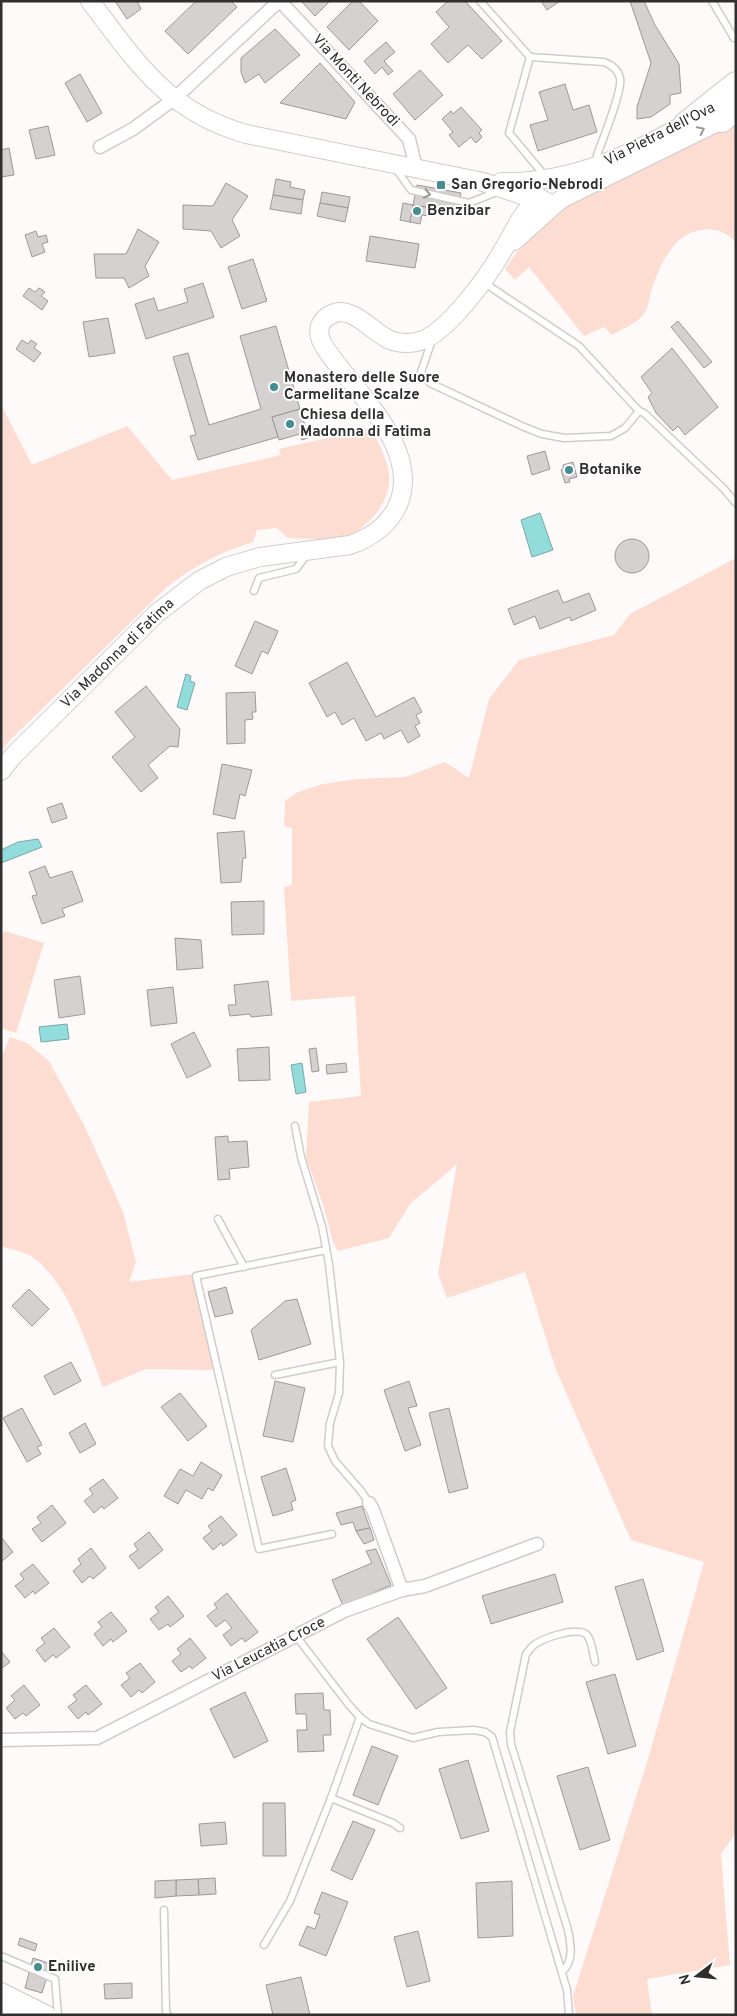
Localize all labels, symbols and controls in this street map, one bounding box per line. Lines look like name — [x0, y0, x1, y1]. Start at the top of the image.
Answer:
street label: Via Monti Nebrodi — [307, 31, 403, 131]
street label: Via Pietra dell'Ova — [601, 99, 719, 171]
one-way arrow — [696, 126, 705, 137]
place label: San Gregorio-Nebrodi — [451, 176, 603, 195]
marker: San Gregorio-Nebrodi — [435, 179, 447, 191]
one-way arrow — [423, 188, 431, 199]
place label: Benzibar — [427, 202, 491, 221]
marker: Benzibar — [411, 205, 423, 217]
place label: Monastero delle Suore Carmelitane Scalze — [284, 369, 440, 405]
marker: Monastero delle Suore Carmelitane Scalze — [268, 381, 280, 393]
place label: Chiesa della Madonna di Fatima — [300, 406, 431, 442]
marker: Chiesa della Madonna di Fatima — [284, 418, 296, 430]
place label: Botanike — [579, 461, 642, 480]
marker: Botanike — [563, 464, 575, 476]
street label: Via Madonna di Fatima — [57, 595, 179, 713]
street label: Via Leucatia Croce — [209, 1613, 329, 1687]
north arrow — [672, 1951, 722, 2001]
place label: Enilive — [48, 1958, 96, 1977]
marker: Enilive — [32, 1961, 44, 1973]
text: N — [676, 1972, 696, 1986]

